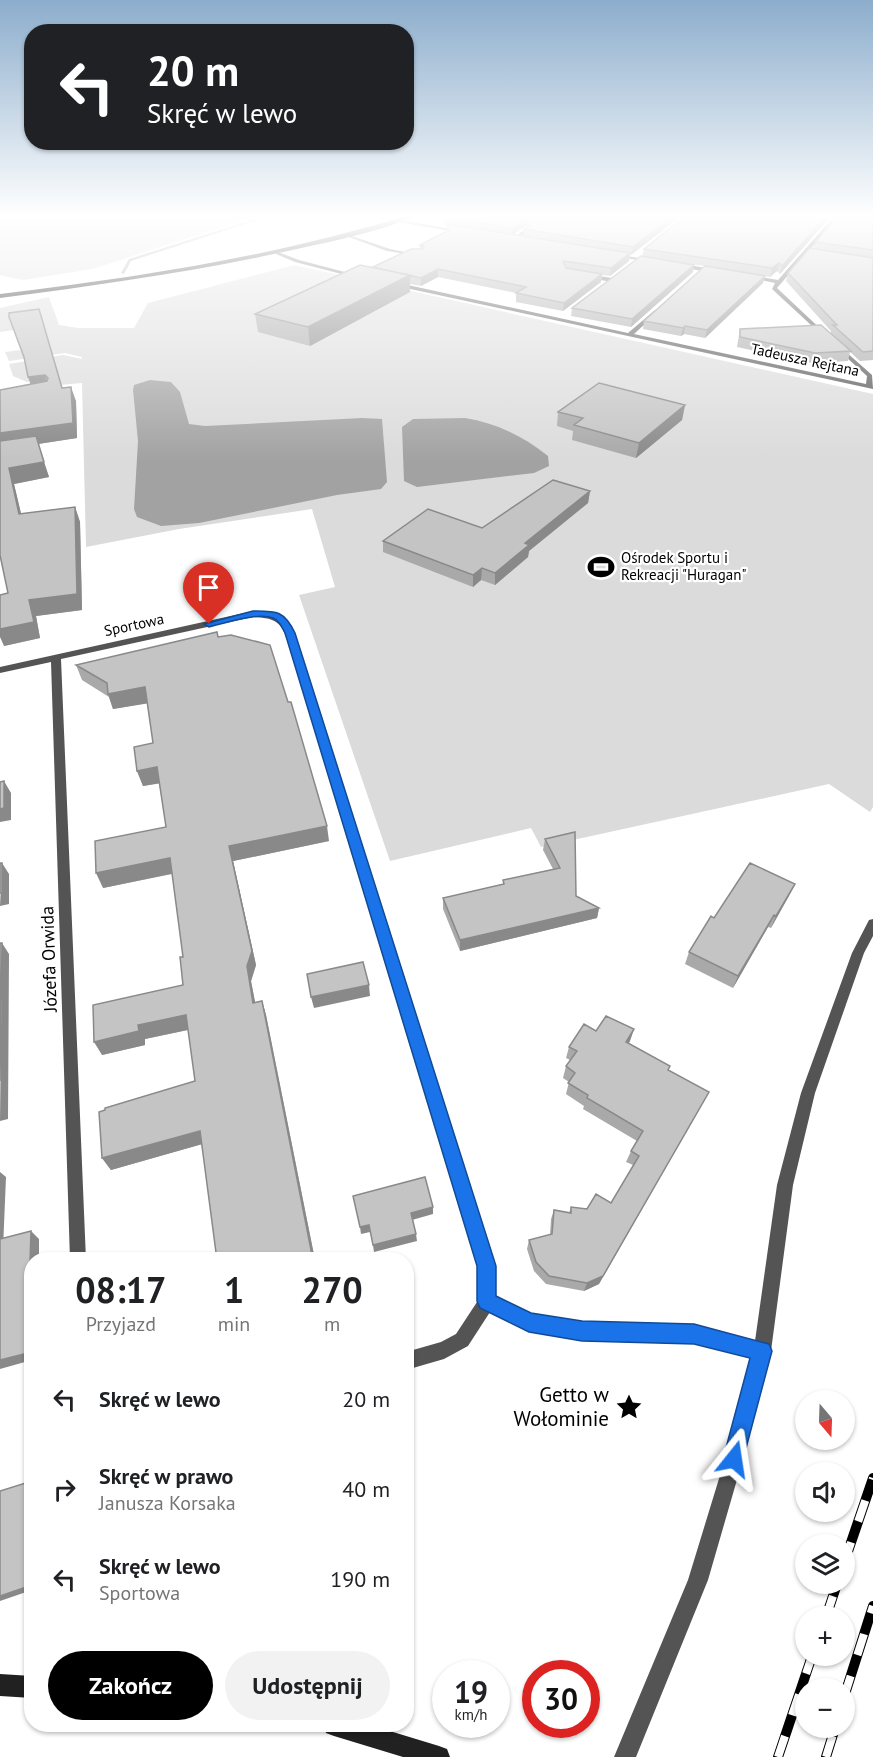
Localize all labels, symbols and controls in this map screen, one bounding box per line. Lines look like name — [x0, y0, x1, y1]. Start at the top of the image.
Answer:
text: 20 m — [147, 43, 239, 98]
icon: left — [48, 48, 126, 126]
text: Skręć w lewo — [147, 96, 297, 130]
street label: Tadeusza Rejtana — [749, 339, 861, 380]
place label: Ośrodek Sportu i Rekreacji "Huragan" — [621, 548, 746, 584]
sports icon: Ośrodek Sportu i Rekreacji "Huragan" — [586, 552, 616, 582]
pin — [183, 562, 234, 624]
icon: arrive — [192, 571, 225, 604]
street label: Sportowa — [102, 609, 166, 640]
street label: Józefa Orwida — [35, 906, 62, 1013]
text: 08:17 — [75, 1266, 167, 1313]
text: 1 — [224, 1266, 244, 1313]
text: 270 — [302, 1266, 363, 1313]
text: Przyjazd — [86, 1311, 156, 1337]
text: min — [218, 1311, 250, 1337]
text: m — [324, 1311, 340, 1337]
place label: Getto w Wołominie — [513, 1381, 610, 1432]
icon: left — [48, 1383, 81, 1416]
text: Skręć w lewo — [99, 1385, 220, 1413]
text: 20 m — [342, 1385, 390, 1413]
north arrow — [795, 1390, 855, 1450]
map controls — [795, 1390, 855, 1738]
place icon: Getto w Wołominie — [614, 1392, 644, 1422]
position arrow — [702, 1427, 766, 1491]
text: Skręć w prawo — [99, 1462, 233, 1490]
button: sound — [795, 1462, 855, 1522]
icon: right — [48, 1473, 81, 1506]
text: 40 m — [342, 1475, 390, 1503]
text: Janusza Korsaka — [99, 1490, 236, 1516]
button: layers — [795, 1534, 855, 1594]
text: Skręć w lewo — [99, 1552, 220, 1580]
icon: left — [48, 1563, 81, 1596]
text: 190 m — [330, 1565, 390, 1593]
text: Sportowa — [99, 1580, 180, 1606]
button: + — [795, 1606, 855, 1666]
button: Zakończ — [48, 1651, 213, 1720]
button: Udostępnij — [225, 1651, 390, 1720]
speed limit sign: 30 — [522, 1660, 600, 1738]
text: 19 — [454, 1672, 488, 1711]
button: − — [795, 1678, 855, 1738]
text: km/h — [455, 1705, 487, 1724]

